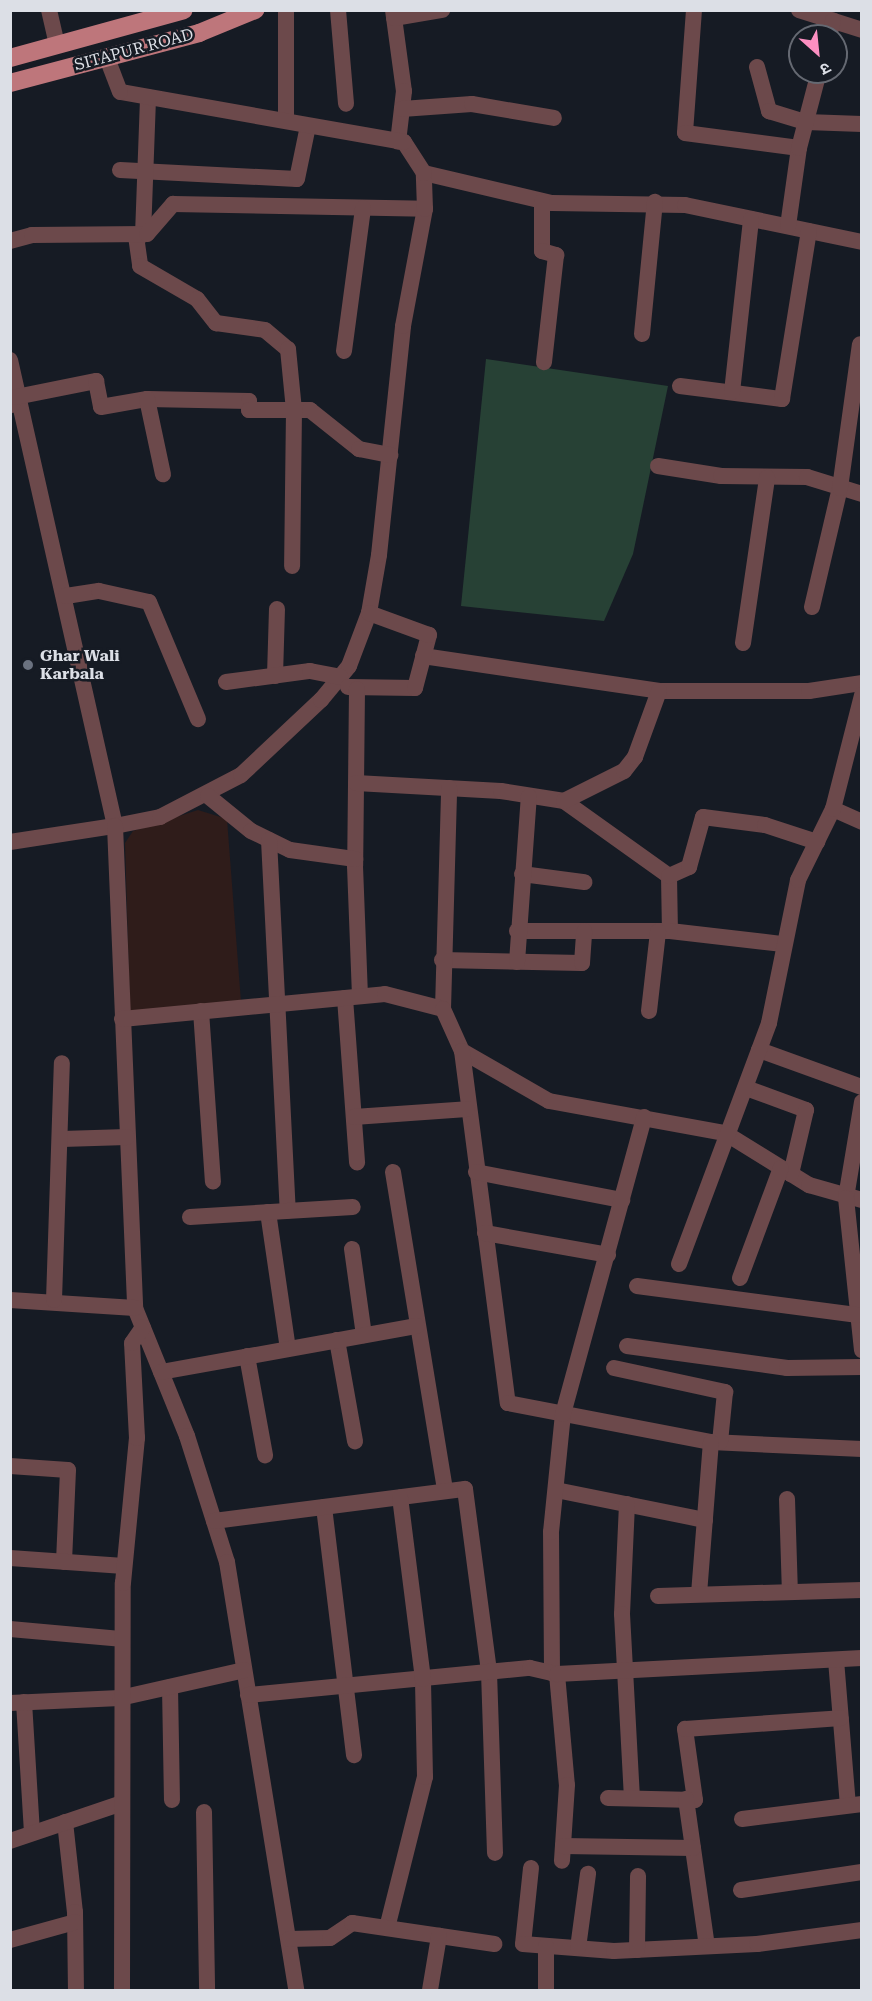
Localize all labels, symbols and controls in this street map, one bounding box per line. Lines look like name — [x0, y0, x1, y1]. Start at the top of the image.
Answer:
north arrow — [788, 24, 848, 84]
street label: SITAPUR ROAD — [72, 25, 196, 75]
text: उ — [817, 58, 834, 79]
place label: Ghar Wali Karbala — [40, 646, 119, 684]
marker: Ghar Wali Karbala — [21, 658, 35, 672]

